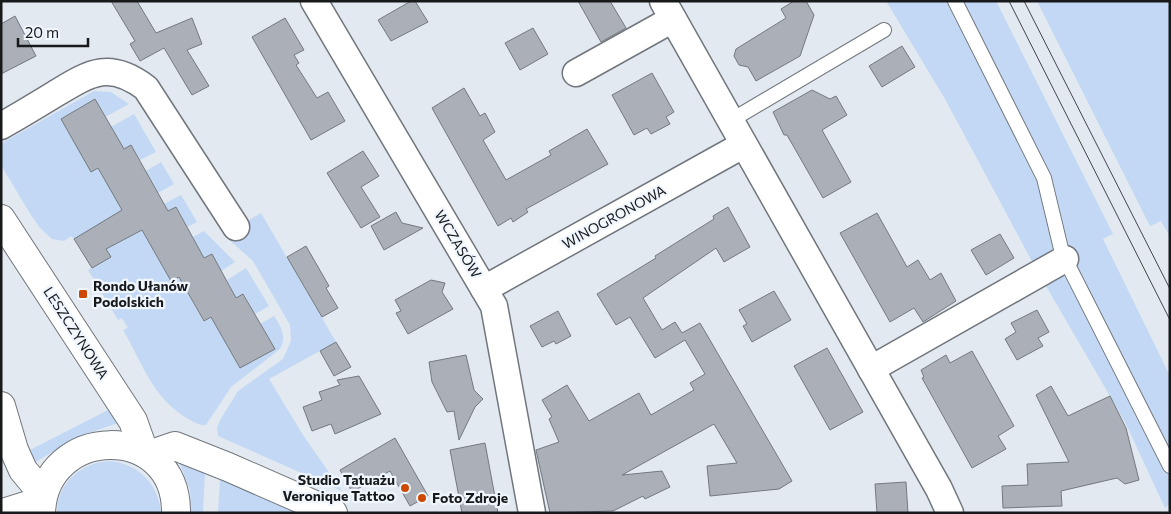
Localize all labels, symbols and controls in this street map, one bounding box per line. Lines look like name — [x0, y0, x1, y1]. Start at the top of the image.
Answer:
scale bar — [18, 15, 88, 47]
text: 20 m — [25, 23, 59, 41]
street label: WINOGRONOWA — [559, 181, 669, 252]
street label: WCZASÓW — [432, 207, 485, 281]
place label: Rondo Ułanów Podolskich — [93, 277, 189, 310]
street label: LESZCZYNOWA — [40, 283, 113, 382]
marker: Rondo Ułanów Podolskich — [77, 288, 89, 300]
place label: Studio Tatuażu Veronique Tattoo — [282, 471, 395, 504]
marker: Studio Tatuażu Veronique Tattoo — [399, 482, 411, 494]
place label: Foto Zdroje — [432, 489, 508, 506]
marker: Foto Zdroje — [416, 492, 428, 504]

